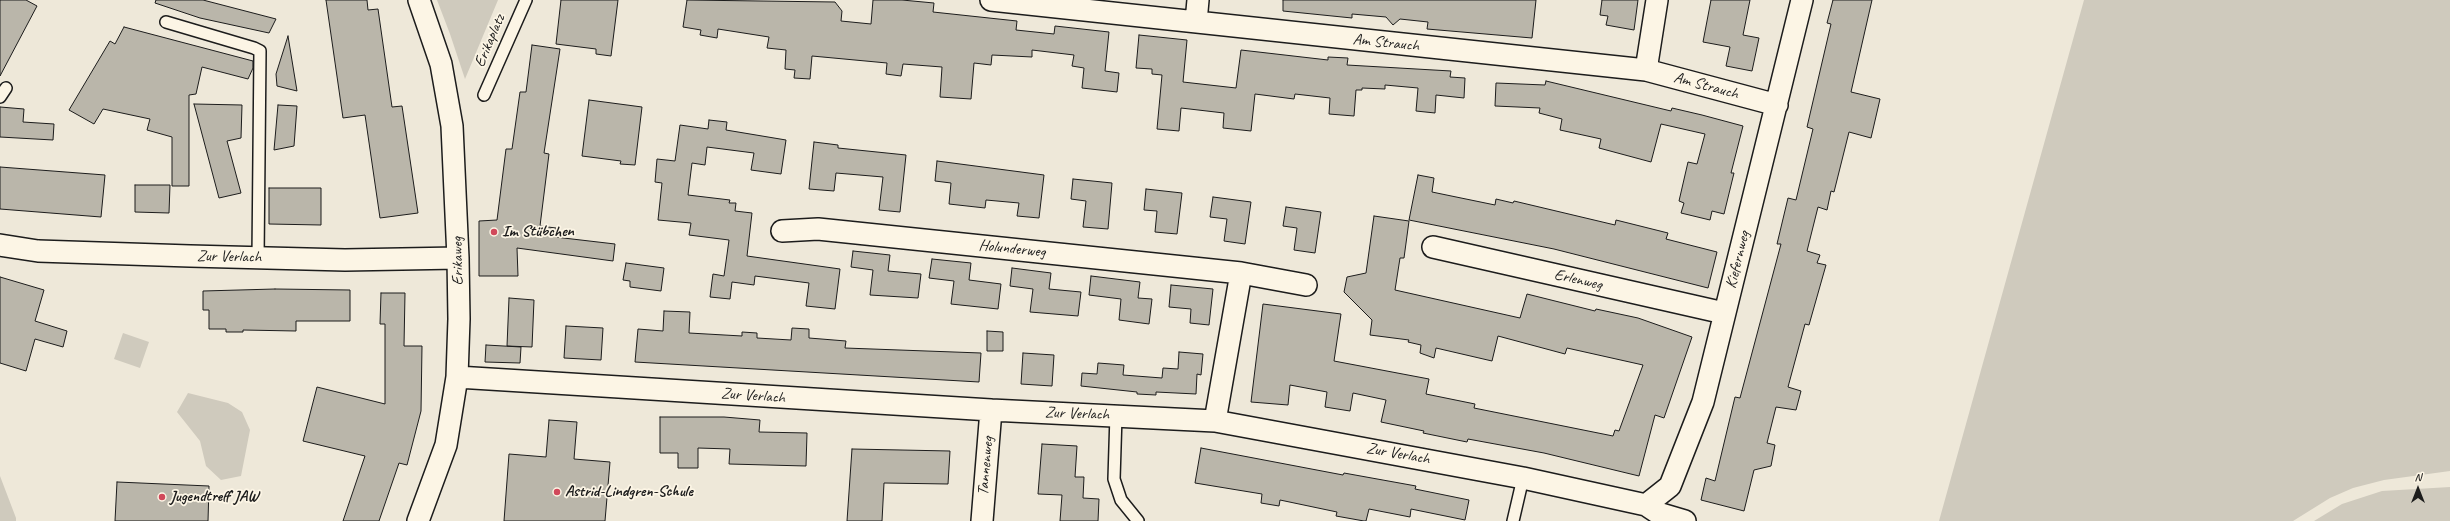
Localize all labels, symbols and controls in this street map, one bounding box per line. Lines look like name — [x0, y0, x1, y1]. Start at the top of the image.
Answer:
street label: Erikaplatz — [470, 12, 510, 70]
street label: Am Strauch — [1352, 30, 1420, 56]
street label: Am Strauch — [1671, 68, 1741, 104]
place label: Im Stübchen — [502, 222, 574, 242]
marker: Im Stübchen — [489, 227, 499, 237]
street label: Kiefernweg — [1722, 229, 1754, 291]
street label: Erikaweg — [448, 236, 468, 286]
street label: Holunderweg — [978, 236, 1046, 262]
street label: Zur Verlach — [197, 247, 261, 267]
street label: Erlenweg — [1552, 265, 1604, 295]
street label: Zur Verlach — [720, 384, 786, 408]
street label: Zur Verlach — [1045, 403, 1109, 425]
street label: Tannenweg — [974, 436, 998, 496]
street label: Zur Verlach — [1365, 439, 1431, 469]
north arrow — [2398, 469, 2438, 509]
text: N — [2415, 470, 2421, 484]
place label: Astrid-Lindgren-Schule — [565, 482, 693, 502]
place label: Jugendtreff JAW — [170, 487, 258, 507]
marker: Astrid-Lindgren-Schule — [552, 487, 562, 497]
marker: Jugendtreff JAW — [157, 492, 167, 502]

